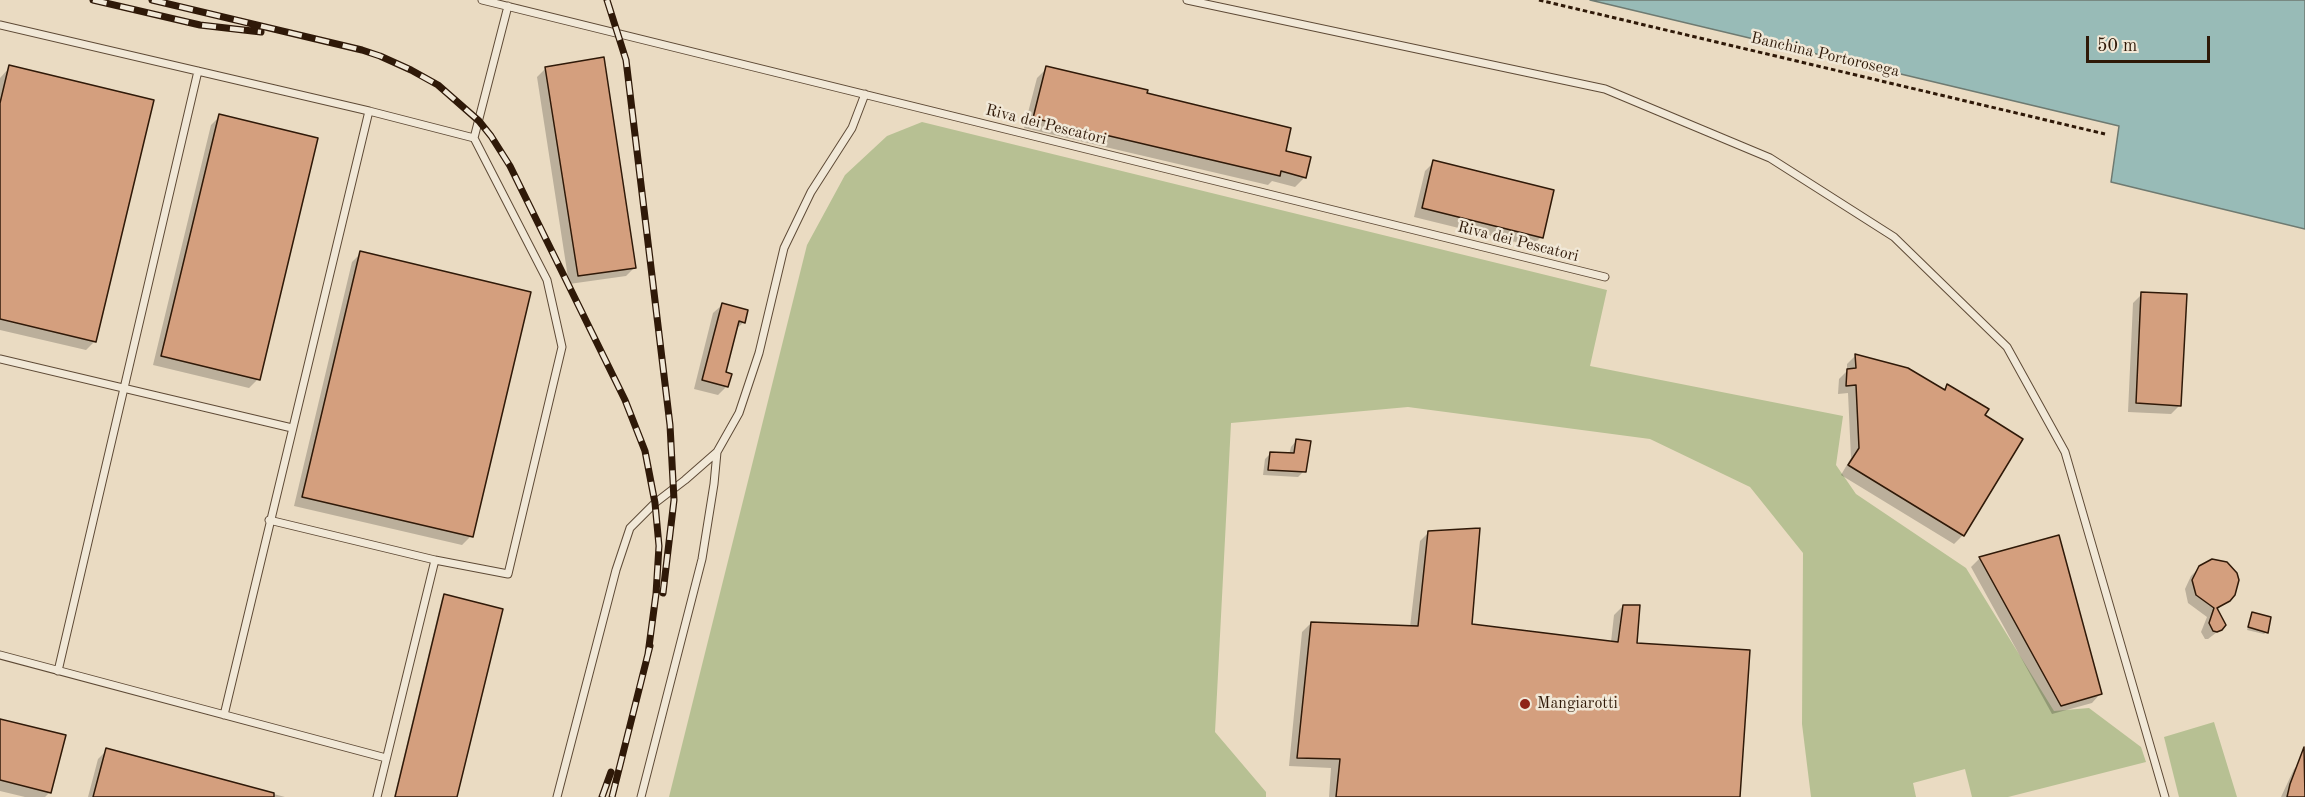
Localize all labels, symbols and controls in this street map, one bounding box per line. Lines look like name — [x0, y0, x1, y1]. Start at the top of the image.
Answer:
scale bar — [2089, 24, 2214, 62]
street label: Banchina Portorosega — [1749, 29, 1901, 81]
text: 50 m — [2097, 37, 2137, 55]
street label: Riva dei Pescatori — [983, 101, 1109, 149]
street label: Riva dei Pescatori — [1455, 218, 1581, 266]
place label: Mangiarotti — [1537, 694, 1618, 714]
marker: Mangiarotti — [1518, 697, 1532, 711]

